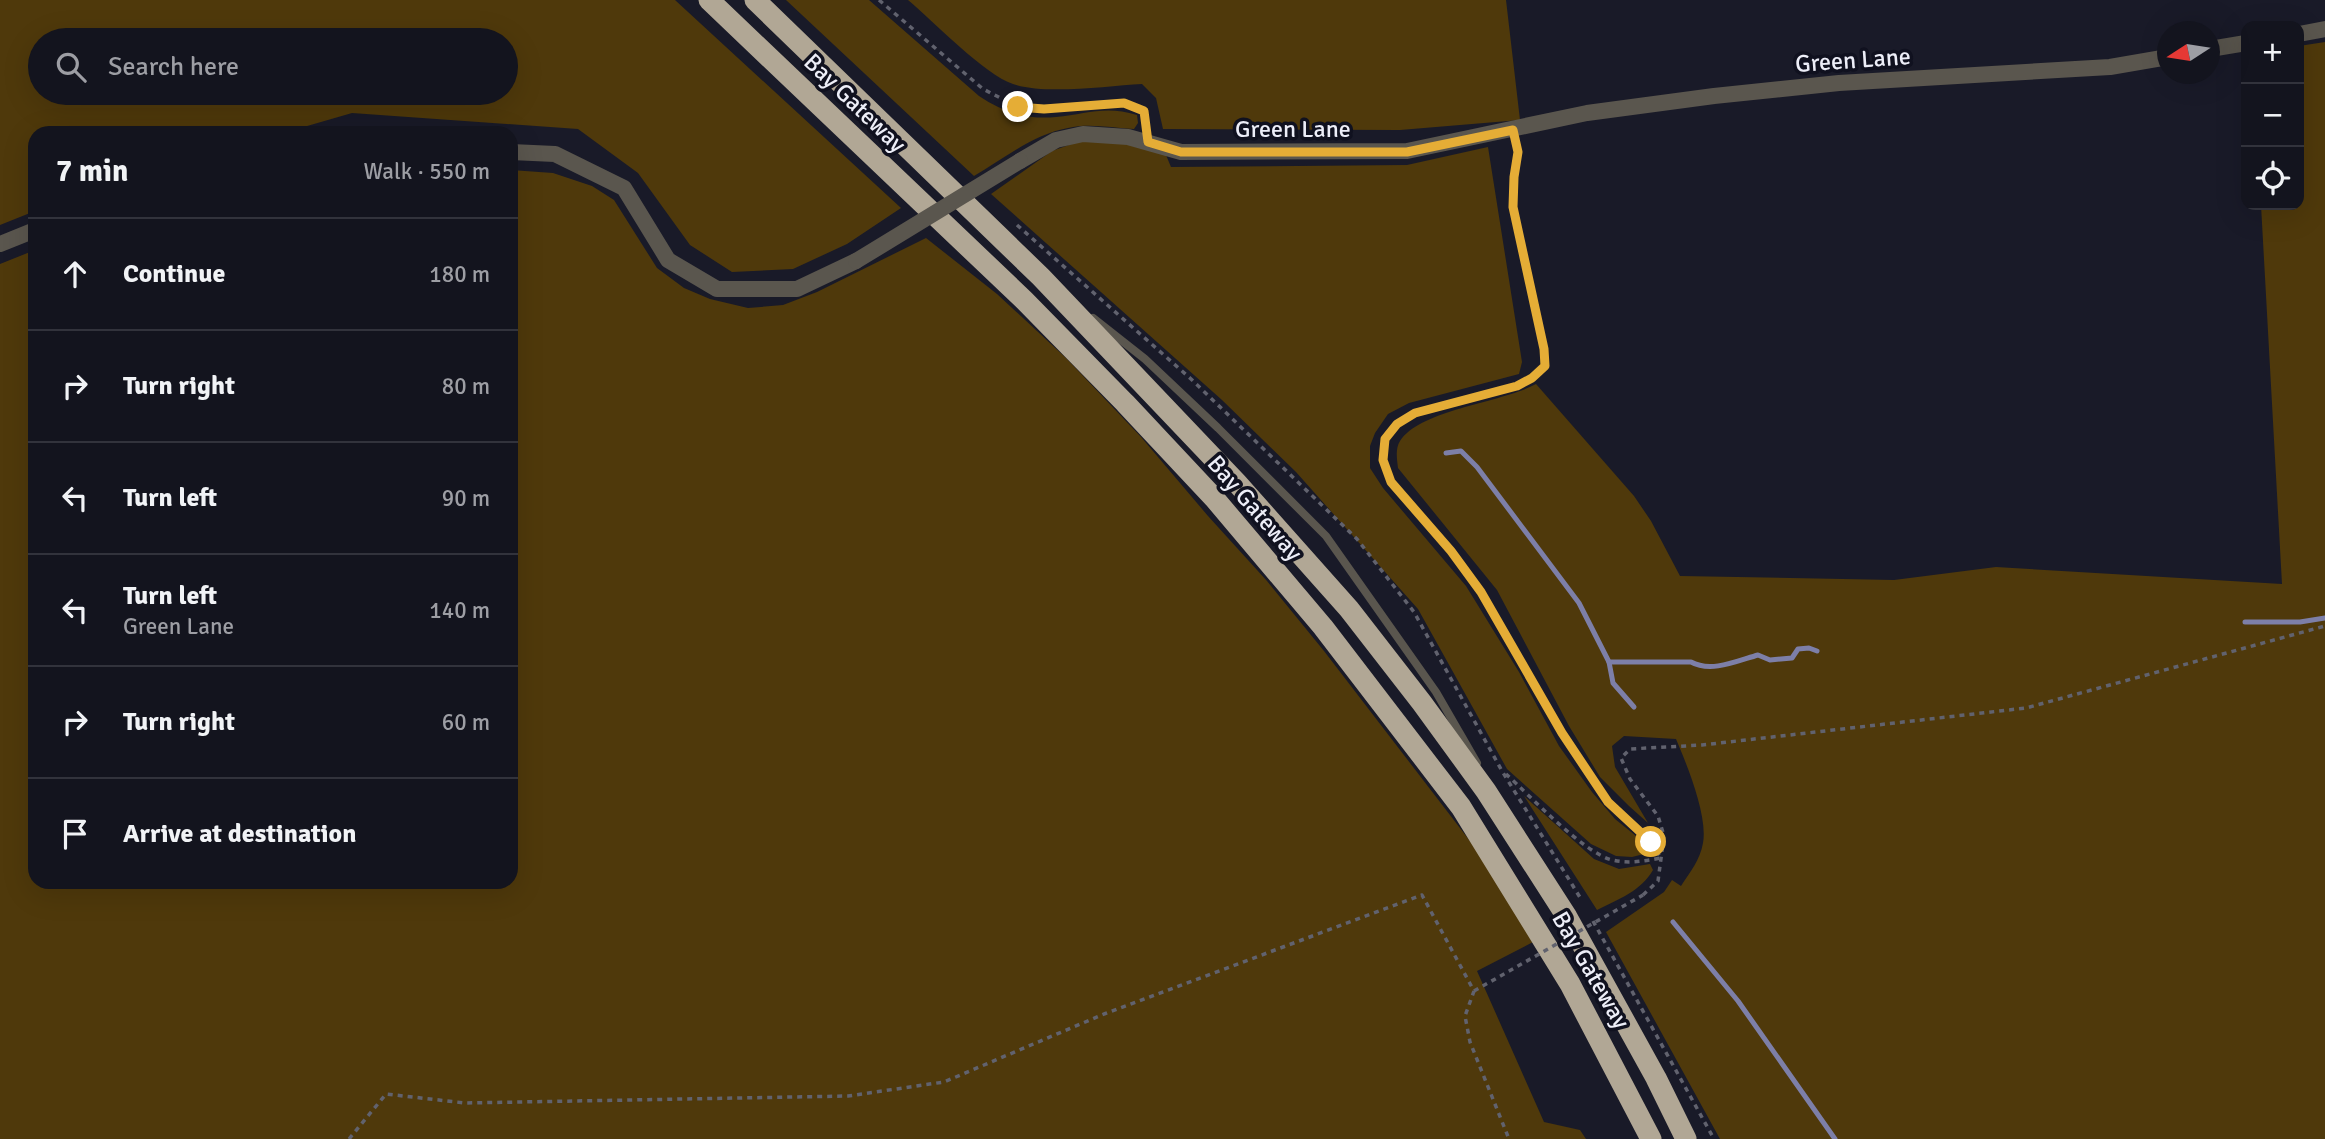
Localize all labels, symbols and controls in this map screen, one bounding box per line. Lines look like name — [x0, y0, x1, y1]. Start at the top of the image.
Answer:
north arrow — [2157, 21, 2220, 84]
map controls — [2241, 21, 2304, 210]
button: + — [2241, 21, 2304, 84]
search box — [28, 28, 518, 105]
street label: Green Lane — [1794, 41, 1912, 79]
street label: Bay Gateway — [798, 47, 912, 159]
icon: search — [52, 48, 90, 86]
text: Search here — [108, 51, 239, 83]
button: − — [2241, 84, 2304, 147]
route end — [1002, 91, 1033, 122]
street label: Green Lane — [1235, 114, 1351, 144]
button: locate — [2241, 147, 2304, 210]
text: 7 min — [56, 153, 128, 190]
text: Walk · 550 m — [364, 157, 490, 186]
icon: ahead — [56, 255, 94, 293]
text: Continue — [123, 258, 225, 290]
text: 180 m — [429, 260, 490, 289]
icon: right — [56, 367, 94, 405]
text: Turn right — [123, 370, 235, 402]
text: 80 m — [442, 372, 490, 401]
street label: Bay Gateway — [1201, 449, 1309, 567]
icon: left — [56, 479, 94, 517]
text: Turn left — [123, 482, 217, 514]
text: 90 m — [442, 484, 490, 513]
text: Turn left — [123, 580, 217, 612]
icon: left — [56, 591, 94, 629]
text: 140 m — [429, 596, 490, 625]
text: Green Lane — [123, 612, 234, 641]
icon: right — [56, 703, 94, 741]
text: Turn right — [123, 706, 235, 738]
text: 60 m — [442, 708, 490, 737]
icon: arrive — [56, 815, 94, 853]
text: Arrive at destination — [123, 818, 356, 850]
route start — [1635, 826, 1666, 857]
street label: Bay Gateway — [1545, 906, 1637, 1034]

